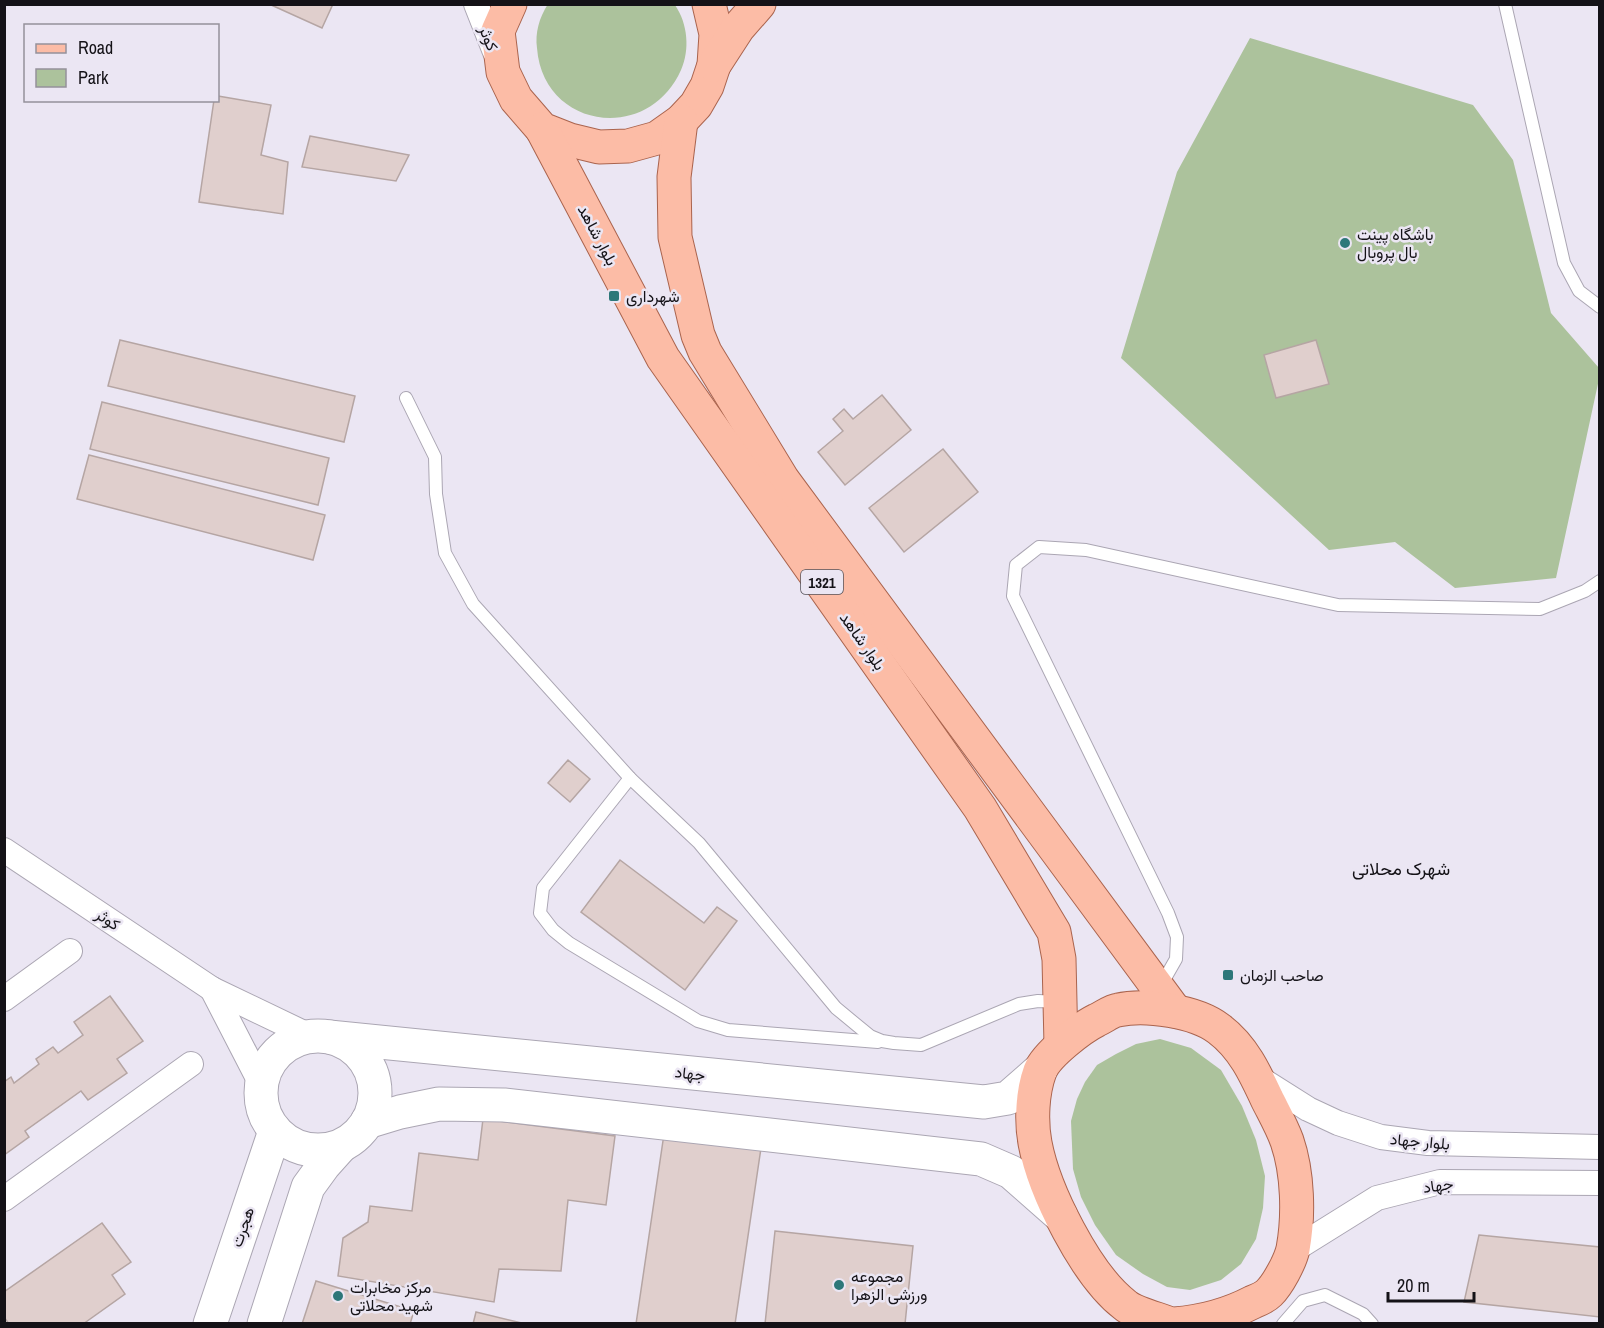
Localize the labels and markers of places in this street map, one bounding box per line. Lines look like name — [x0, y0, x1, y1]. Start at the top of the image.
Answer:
place label: باشگاه پینت بال پروبال — [1357, 223, 1434, 264]
marker: باشگاه پینت بال پروبال — [1338, 236, 1352, 250]
place label: شهرداری — [626, 285, 680, 307]
marker: شهرداری — [607, 289, 621, 303]
place label: صاحب الزمان — [1240, 964, 1324, 986]
marker: صاحب الزمان — [1221, 968, 1235, 982]
place label: مجموعه ورزشی الزهرا — [851, 1265, 927, 1305]
place label: مرکز مخابرات شهید محلاتی — [350, 1276, 433, 1316]
marker: مجموعه ورزشی الزهرا — [832, 1278, 846, 1292]
marker: مرکز مخابرات شهید محلاتی — [331, 1289, 345, 1303]

